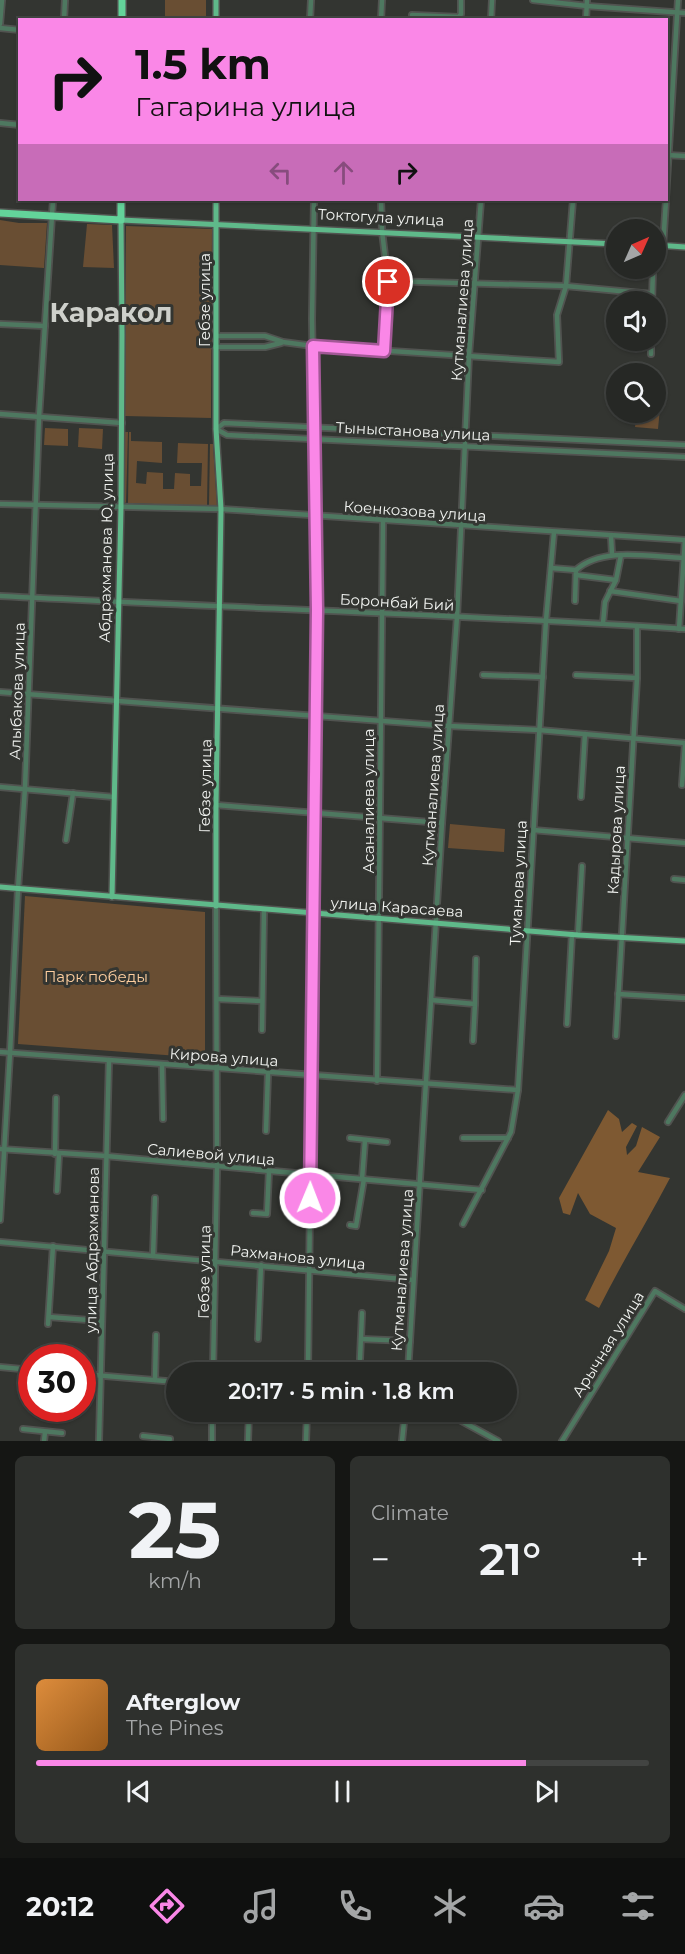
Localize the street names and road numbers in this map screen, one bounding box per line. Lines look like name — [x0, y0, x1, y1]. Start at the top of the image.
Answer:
street label: Токтогула улица — [317, 204, 445, 230]
street label: Кутманалиева улица — [447, 218, 477, 382]
street label: Гебзе улица — [195, 253, 214, 347]
street label: Тыныстанова улица — [335, 417, 491, 445]
street label: Абдрахманова Ю. улица — [95, 453, 117, 643]
street label: Коенкозова улица — [343, 497, 487, 525]
street label: Боронбай Бий — [339, 590, 455, 614]
street label: Алыбакова улица — [5, 622, 29, 760]
street label: Кутманалиева улица — [418, 703, 448, 867]
street label: Асаналиева улица — [359, 729, 378, 873]
street label: Гебзе улица — [195, 739, 215, 833]
street label: Кадырова улица — [603, 765, 629, 895]
street label: Туманова улица — [505, 820, 531, 946]
street label: улица Карасаева — [329, 893, 464, 921]
street label: Кирова улица — [169, 1044, 279, 1070]
street label: Салиевой улица — [146, 1139, 276, 1169]
street label: улица Абдрахманова — [81, 1167, 103, 1334]
street label: Кутманалиева улица — [387, 1188, 417, 1352]
street label: Гебзе улица — [194, 1225, 214, 1319]
street label: Рахманова улица — [229, 1240, 367, 1274]
street label: Арычная улица — [568, 1288, 648, 1400]

